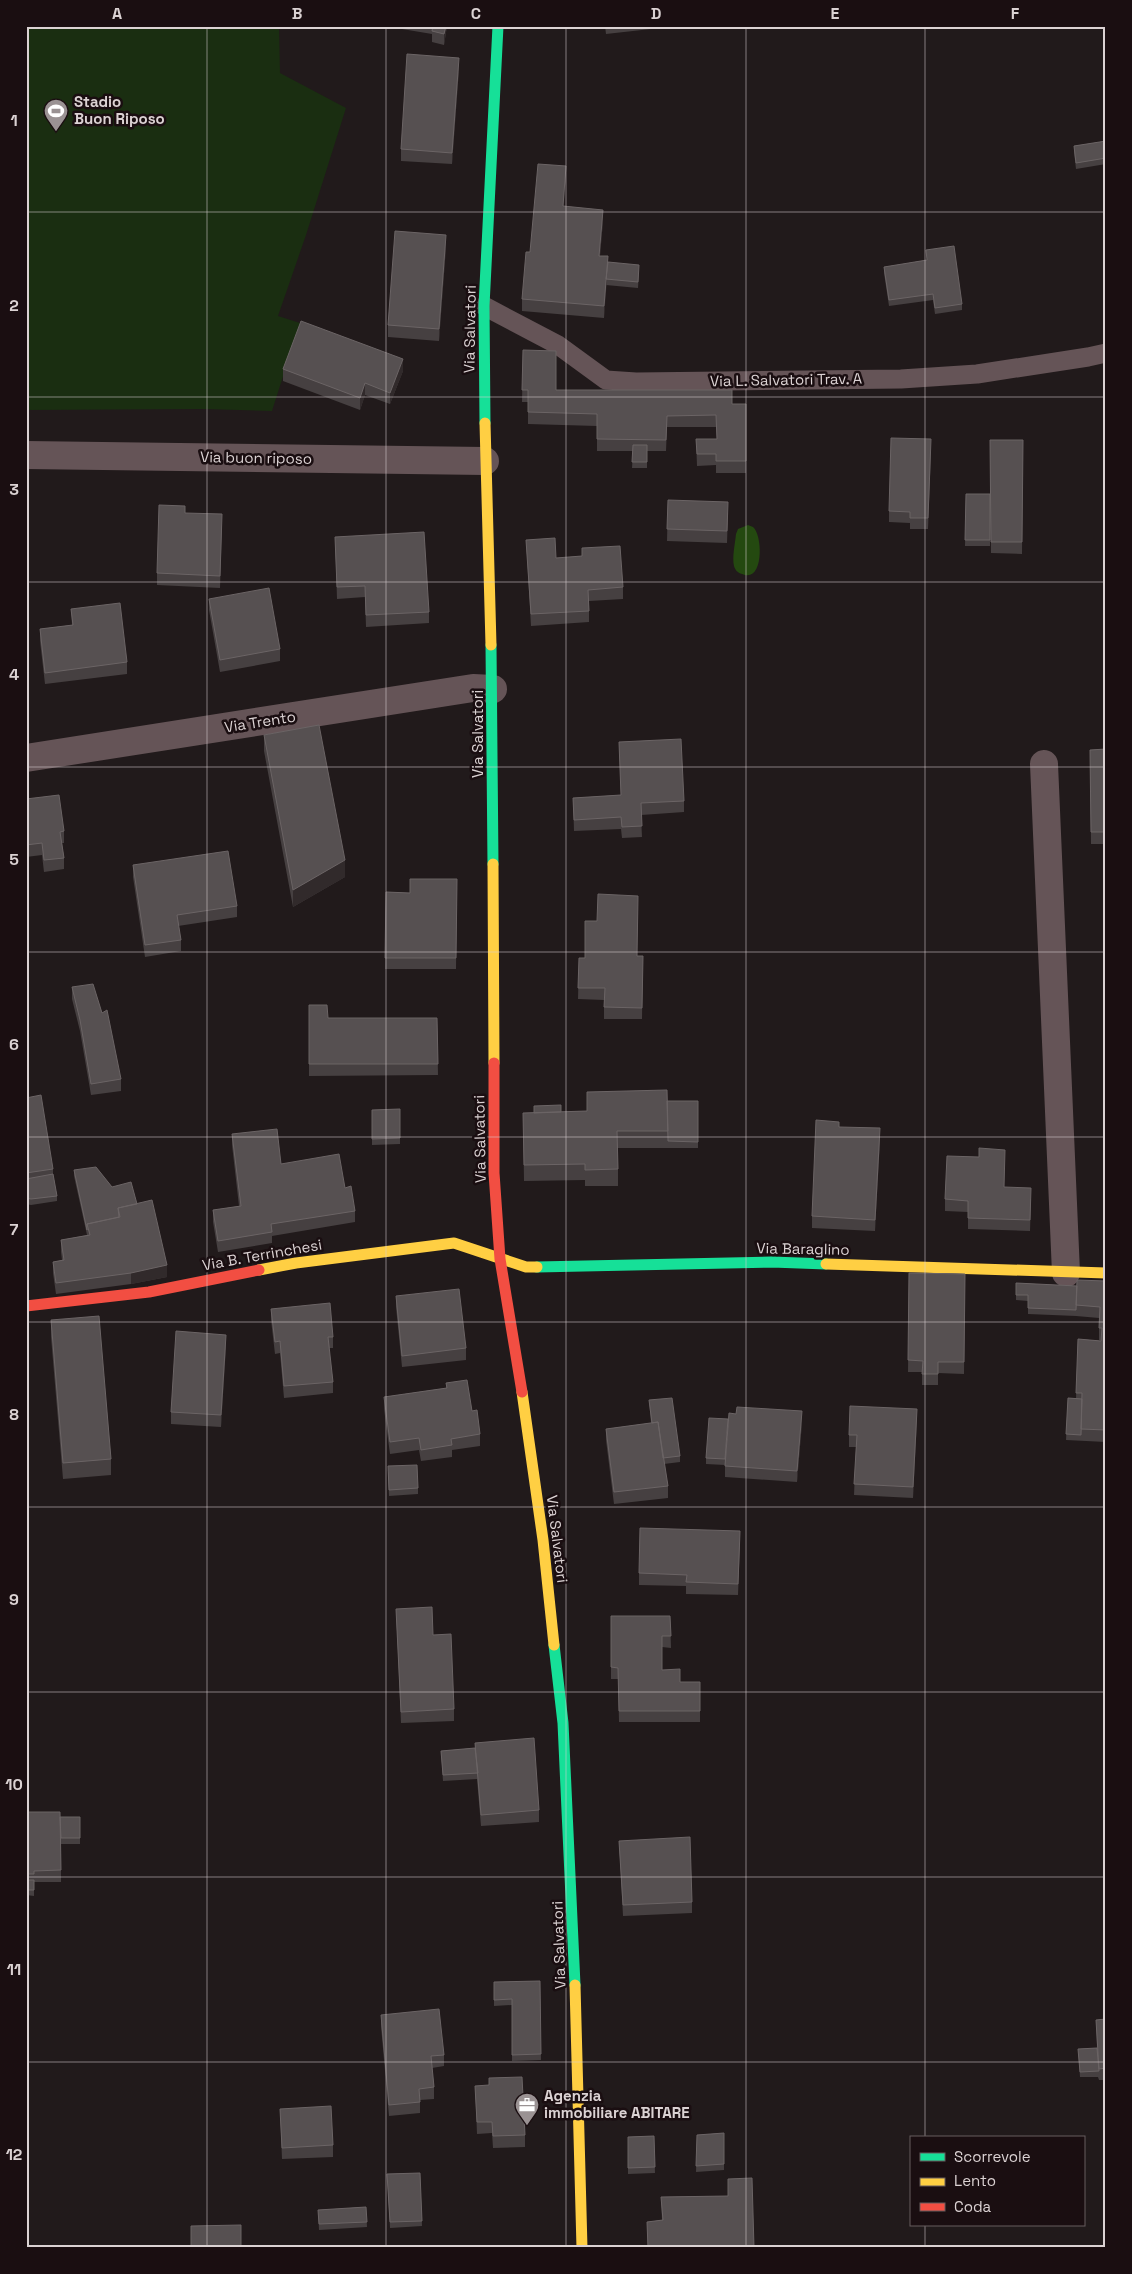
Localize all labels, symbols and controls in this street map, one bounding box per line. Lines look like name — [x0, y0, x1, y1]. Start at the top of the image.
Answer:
text: A — [112, 3, 122, 24]
text: B — [292, 3, 302, 24]
text: C — [471, 3, 481, 24]
text: D — [651, 3, 661, 24]
text: E — [831, 3, 840, 24]
text: F — [1011, 3, 1020, 24]
place label: Stadio Buon Riposo — [74, 92, 165, 128]
sports icon: Stadio Buon Riposo — [43, 98, 69, 132]
text: 1 — [10, 110, 18, 131]
street label: Via Salvatori — [459, 285, 480, 373]
text: 2 — [9, 295, 19, 316]
street label: Via L. Salvatori Trav. A — [710, 369, 863, 390]
street label: Via buon riposo — [200, 447, 312, 468]
text: 3 — [9, 479, 19, 500]
text: 4 — [9, 664, 19, 685]
street label: Via Salvatori — [468, 690, 487, 778]
street label: Via Trento — [223, 707, 297, 737]
text: 5 — [9, 849, 19, 870]
text: 6 — [9, 1034, 19, 1055]
street label: Via Salvatori — [469, 1095, 490, 1183]
text: 7 — [10, 1219, 19, 1240]
street label: Via B. Terrinchesi — [201, 1235, 323, 1274]
street label: Via Baraglino — [756, 1238, 850, 1259]
text: 8 — [9, 1404, 19, 1425]
street label: Via Salvatori — [543, 1494, 572, 1584]
text: 9 — [9, 1589, 19, 1610]
text: 10 — [5, 1774, 23, 1795]
street label: Via Salvatori — [547, 1901, 570, 1989]
text: 11 — [7, 1959, 21, 1980]
place label: Agenzia immobiliare ABITARE — [544, 2086, 690, 2122]
office icon: Agenzia immobiliare ABITARE — [514, 2092, 540, 2126]
legend — [910, 2136, 1084, 2226]
text: 12 — [6, 2144, 22, 2165]
text: Scorrevole — [954, 2147, 1031, 2166]
text: Lento — [954, 2171, 996, 2190]
text: Coda — [954, 2197, 992, 2216]

